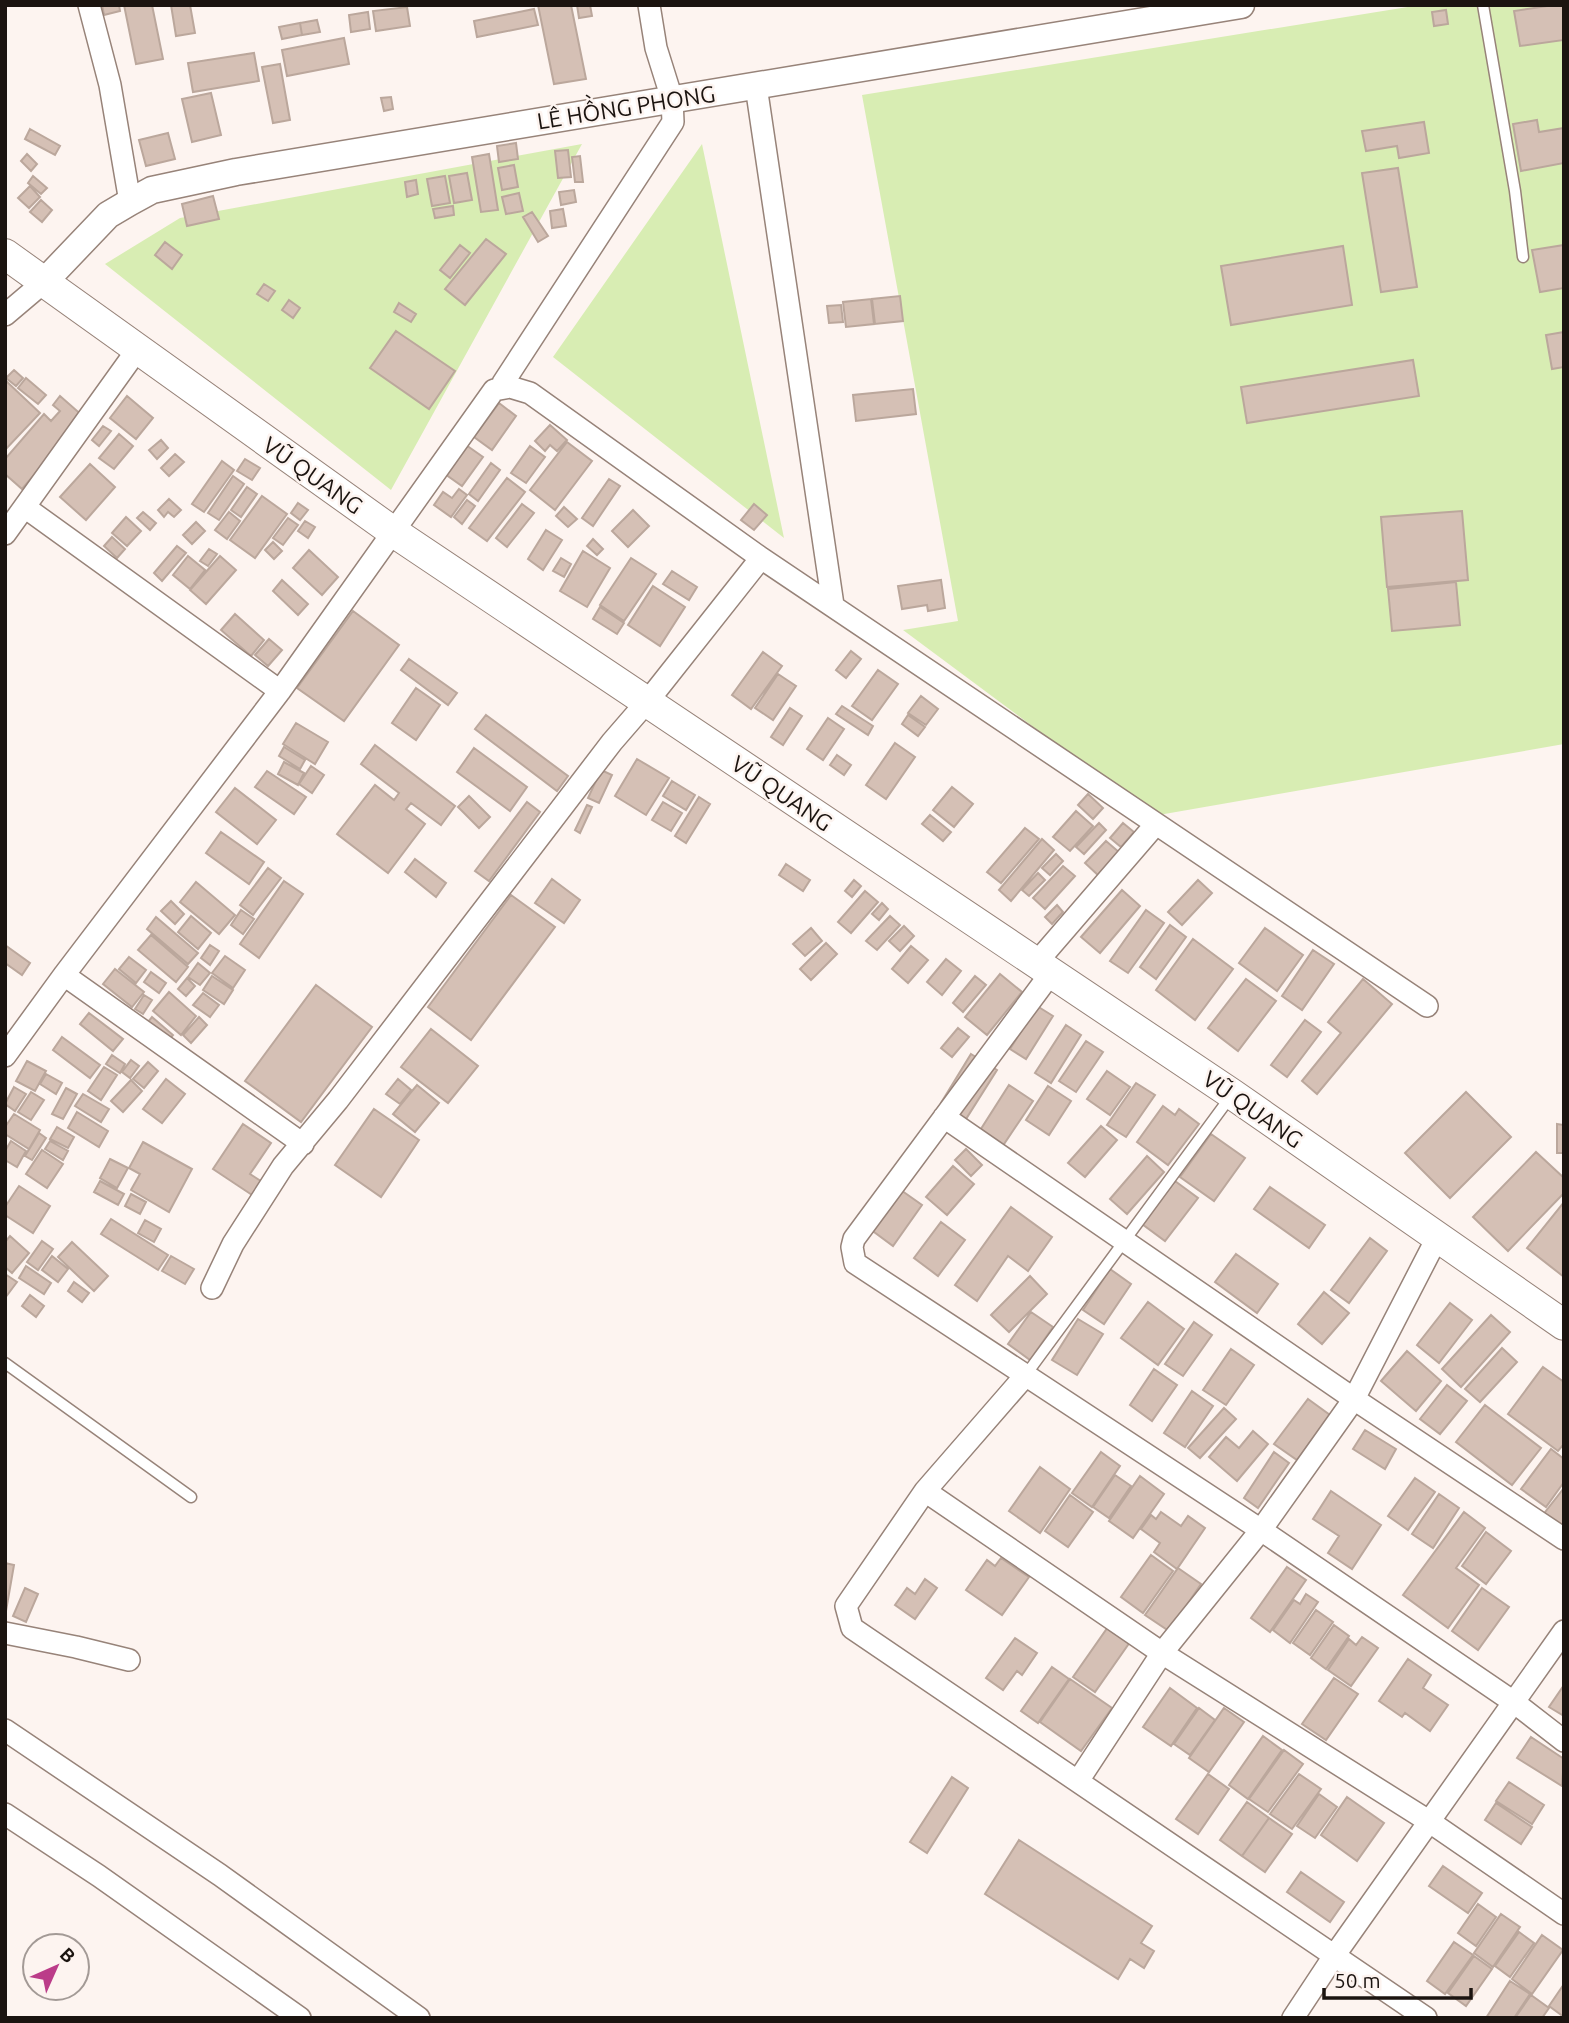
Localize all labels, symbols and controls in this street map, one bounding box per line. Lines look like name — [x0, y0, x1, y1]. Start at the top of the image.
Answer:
street label: LÊ HỒNG PHONG — [534, 74, 717, 133]
street label: VŨ QUANG — [258, 432, 368, 518]
street label: VŨ QUANG — [727, 750, 837, 836]
street label: VŨ QUANG — [1198, 1066, 1308, 1152]
north arrow — [21, 1932, 91, 2002]
text: B — [56, 1943, 80, 1967]
scale bar — [1324, 1956, 1471, 2000]
text: 50 m — [1334, 1968, 1381, 1992]

